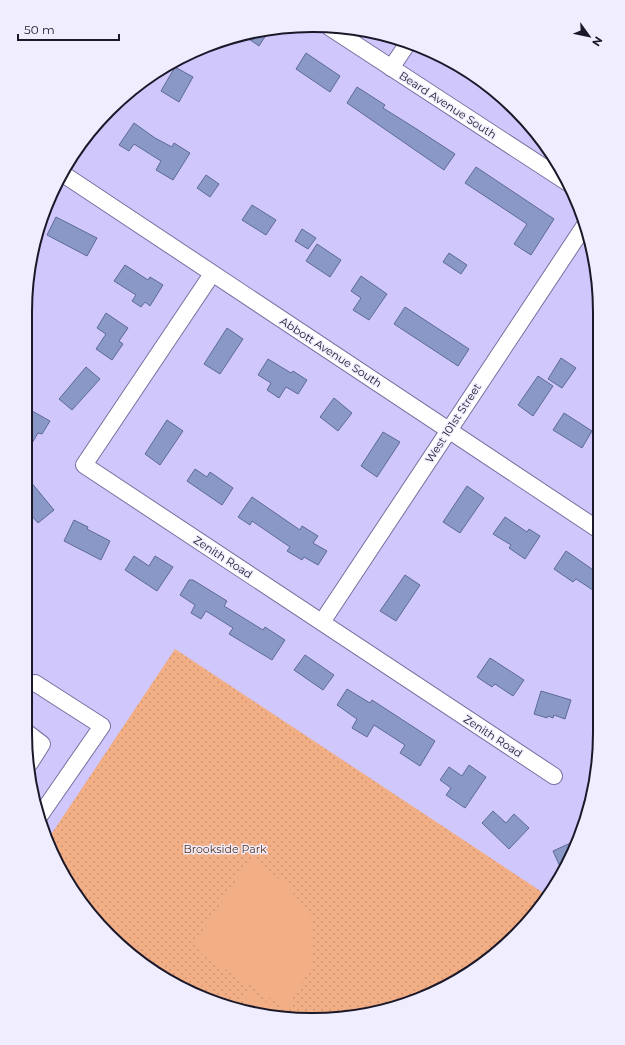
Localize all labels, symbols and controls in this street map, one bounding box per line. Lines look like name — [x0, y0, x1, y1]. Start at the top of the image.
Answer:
scale bar — [18, 16, 119, 42]
north arrow — [569, 16, 609, 56]
text: 50 m — [24, 22, 55, 37]
text: N — [589, 34, 606, 49]
street label: Beard Avenue South — [397, 68, 499, 142]
street label: Abbott Avenue South — [277, 314, 385, 390]
street label: West 101st Street — [422, 380, 484, 465]
street label: Zenith Road — [191, 533, 255, 581]
street label: Zenith Road — [461, 712, 525, 760]
park label: Brookside Park — [183, 842, 267, 856]

